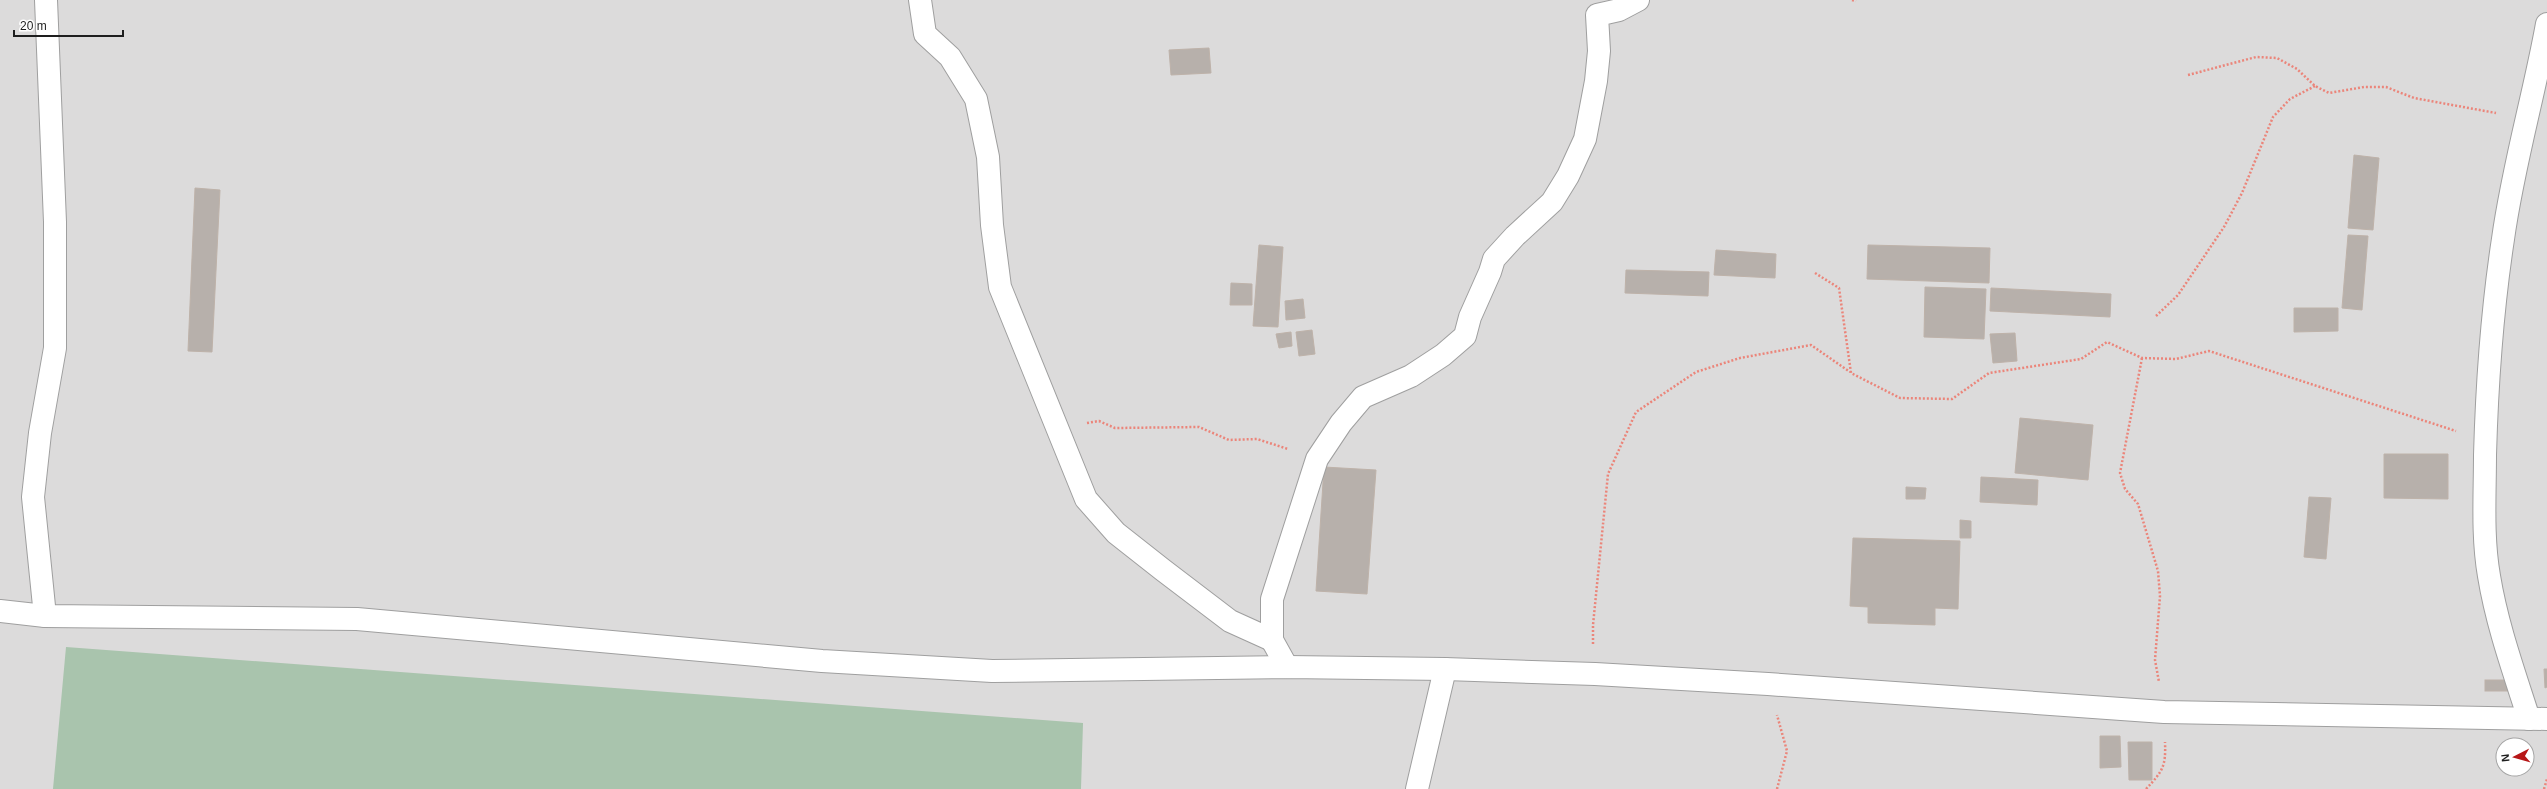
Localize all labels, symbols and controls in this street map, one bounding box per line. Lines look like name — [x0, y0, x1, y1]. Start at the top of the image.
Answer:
scale bar — [14, 12, 123, 38]
text: 20 m — [20, 19, 47, 33]
north arrow — [2495, 737, 2535, 777]
text: N — [2499, 753, 2511, 763]

